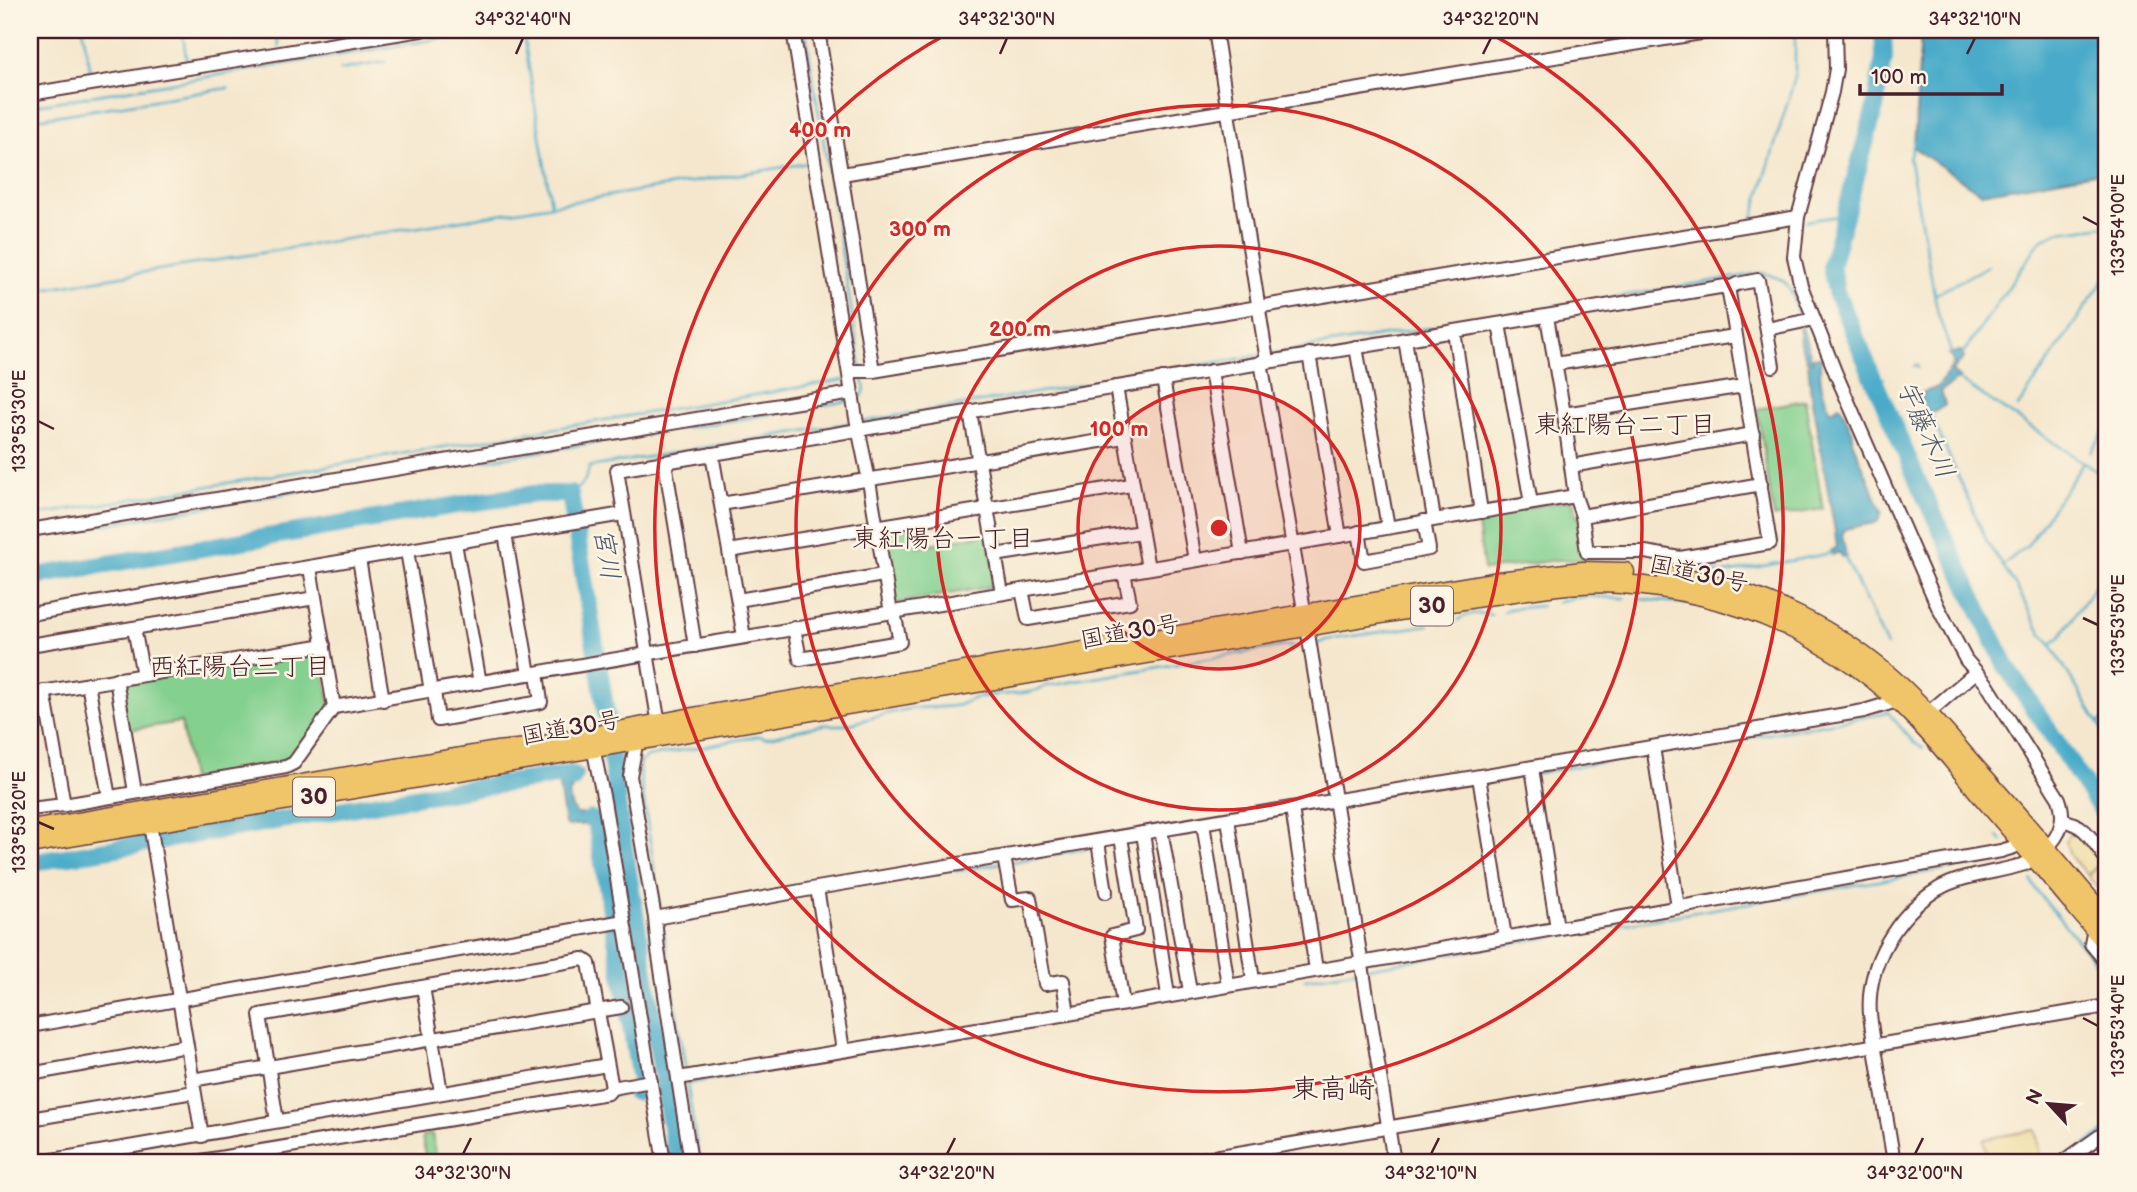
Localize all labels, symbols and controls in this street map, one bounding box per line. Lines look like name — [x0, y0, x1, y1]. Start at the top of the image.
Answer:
text: 34°32'40"N — [474, 9, 572, 30]
text: 34°32'30"N — [958, 9, 1056, 30]
text: 34°32'20"N — [1443, 9, 1539, 30]
text: 34°32'10"N — [1928, 9, 2022, 30]
scale bar — [1860, 52, 2002, 96]
text: 100 m — [1871, 65, 1927, 90]
text: 400 m — [789, 118, 851, 143]
text: 133°54'00"E — [2108, 174, 2129, 276]
text: 300 m — [889, 217, 951, 242]
text: 200 m — [989, 317, 1051, 342]
text: 133°53'30"E — [9, 370, 30, 472]
water label: 宇藤木川 — [1890, 376, 1960, 484]
district label: 東紅陽台二丁目 — [1534, 410, 1716, 441]
text: 100 m — [1090, 417, 1148, 442]
centre of rings — [1207, 516, 1231, 540]
district label: 東紅陽台一丁目 — [852, 524, 1034, 555]
water label: 宮川 — [587, 526, 625, 582]
street label: 国道30号 — [1647, 549, 1751, 599]
text: 133°53'50"E — [2108, 574, 2129, 676]
road number: 30 — [1411, 586, 1453, 626]
street label: 国道30号 — [1078, 609, 1182, 655]
district label: 西紅陽台三丁目 — [149, 652, 331, 683]
street label: 国道30号 — [519, 705, 623, 751]
text: 133°53'20"E — [9, 771, 30, 873]
road number: 30 — [293, 778, 335, 817]
text: 133°53'40"E — [2108, 975, 2129, 1077]
north arrow — [2014, 1070, 2084, 1140]
district label: 東高崎 — [1291, 1073, 1375, 1106]
text: N — [2022, 1086, 2049, 1109]
text: 34°32'30"N — [414, 1163, 512, 1184]
text: 34°32'20"N — [899, 1163, 995, 1184]
text: 34°32'10"N — [1384, 1163, 1478, 1184]
text: 34°32'00"N — [1867, 1163, 1963, 1184]

